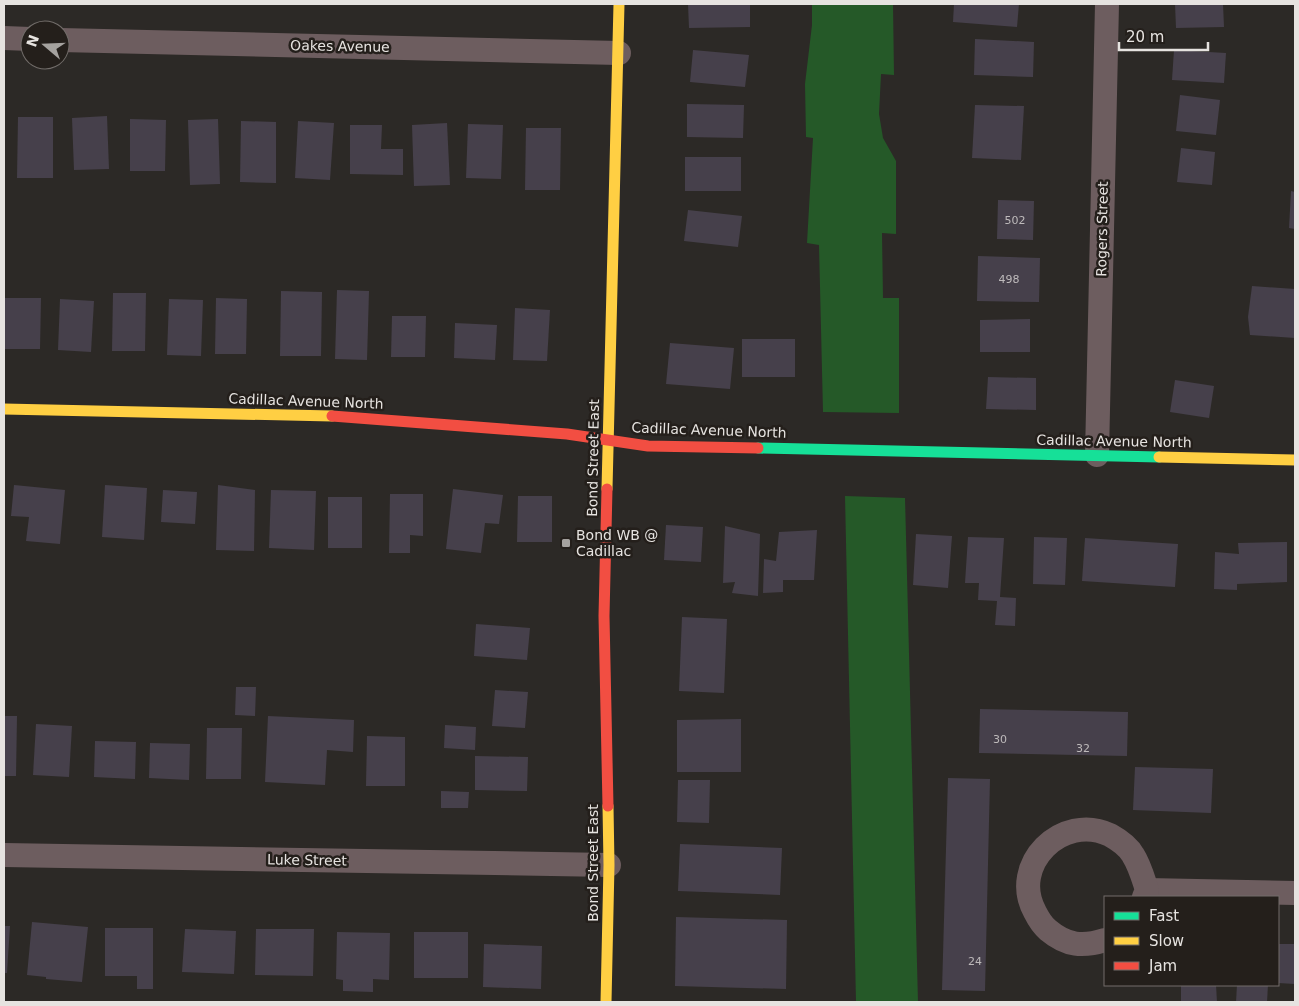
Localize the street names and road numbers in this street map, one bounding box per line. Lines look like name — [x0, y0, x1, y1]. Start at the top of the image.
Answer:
street label: Oakes Avenue — [290, 37, 390, 55]
street label: Rogers Street — [1093, 181, 1111, 277]
street label: Cadillac Avenue North — [228, 390, 384, 412]
street label: Bond Street East — [584, 399, 602, 517]
street label: Cadillac Avenue North — [631, 419, 787, 441]
street label: Cadillac Avenue North — [1036, 432, 1192, 450]
street label: Bond Street East — [585, 804, 601, 922]
street label: Luke Street — [267, 851, 347, 869]

